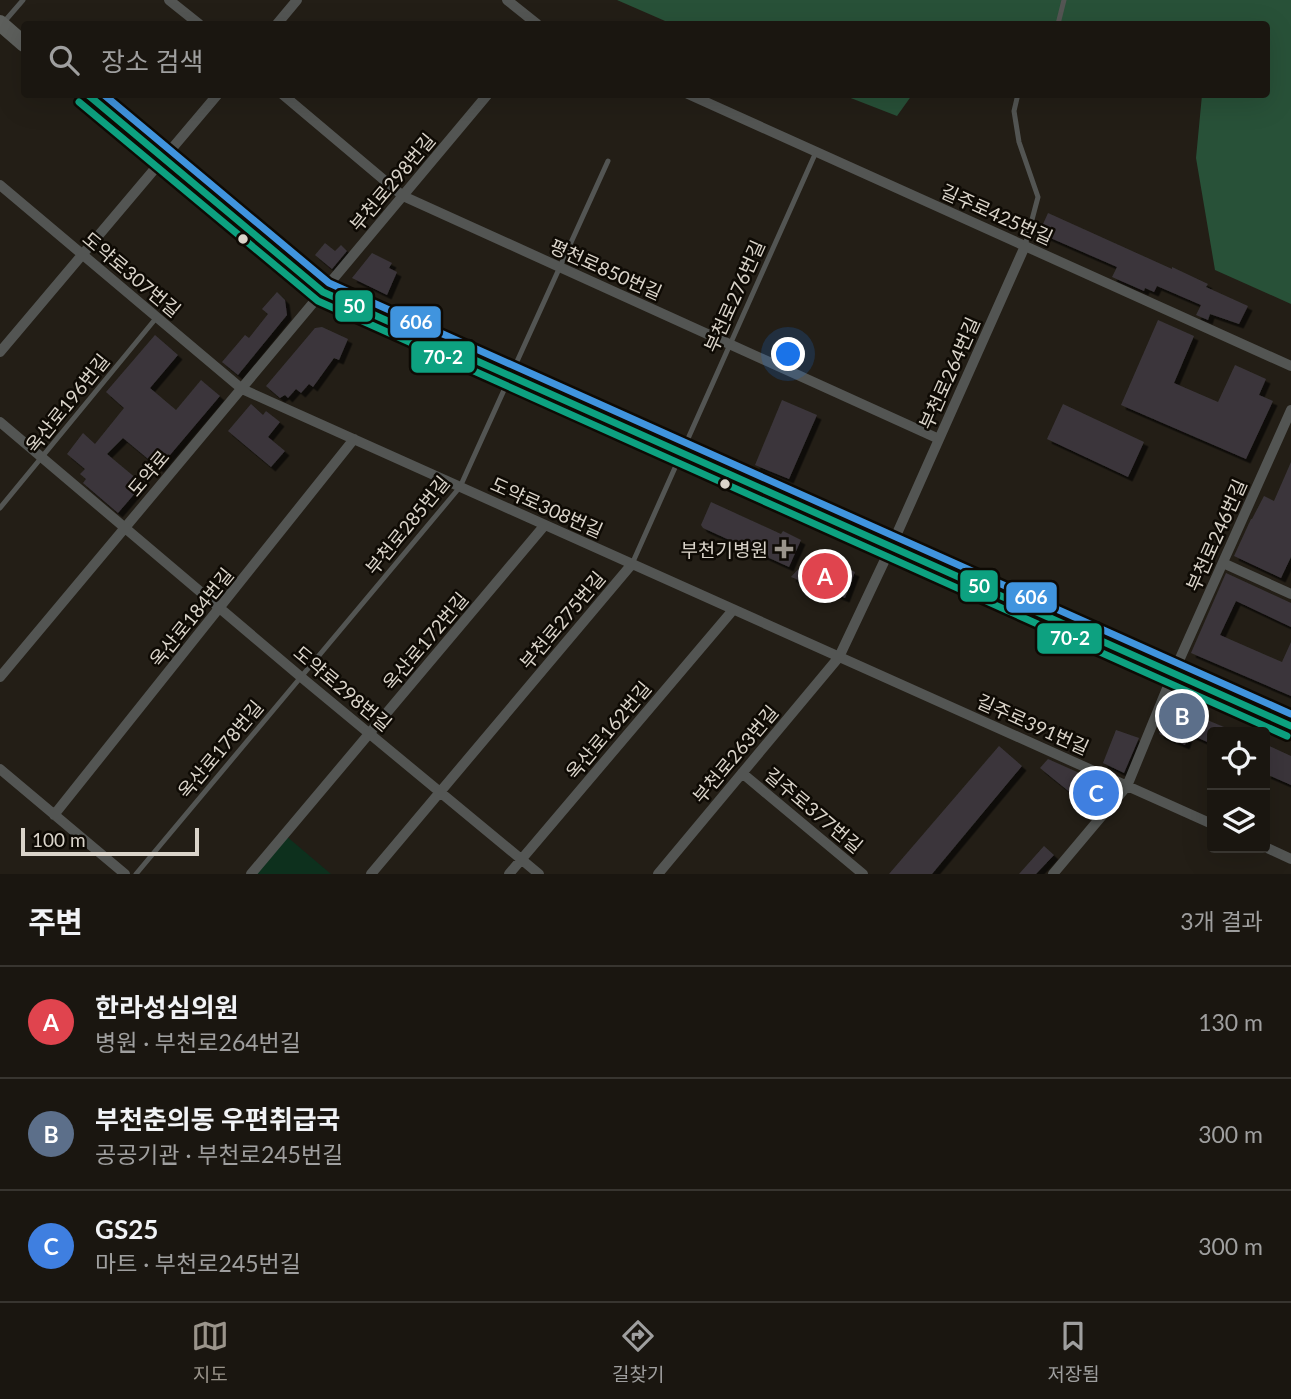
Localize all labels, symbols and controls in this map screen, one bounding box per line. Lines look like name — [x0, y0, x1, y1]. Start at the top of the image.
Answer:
search box — [21, 21, 1270, 98]
icon: search — [45, 41, 83, 79]
text: 장소 검색 — [101, 45, 203, 77]
street label: 부천로298번길 — [344, 128, 440, 236]
street label: 길주로425번길 — [937, 179, 1057, 249]
street label: 도약로307번길 — [78, 226, 186, 322]
unlabelled marker — [236, 232, 250, 246]
street label: 평천로850번길 — [546, 234, 666, 304]
street label: 부천로276번길 — [699, 236, 769, 356]
line badge: 50 — [334, 289, 374, 323]
text: 50 — [343, 294, 365, 317]
line badge: 606 — [389, 305, 442, 339]
text: 606 — [399, 310, 433, 333]
street label: 부천로264번길 — [914, 313, 984, 433]
your location — [771, 337, 805, 371]
line badge: 70-2 — [410, 340, 476, 374]
text: 70-2 — [423, 345, 463, 368]
street label: 옥산로196번길 — [20, 349, 114, 457]
street label: 도약로 — [122, 446, 174, 500]
street label: 부천로285번길 — [360, 471, 454, 579]
street label: 도약로308번길 — [487, 472, 607, 542]
street label: 부천로246번길 — [1181, 475, 1251, 595]
unlabelled marker — [718, 477, 732, 491]
place label: 부천기병원 — [681, 538, 768, 561]
marker: 부천기병원 — [774, 539, 794, 559]
pin: A — [802, 550, 848, 602]
street label: 옥산로184번길 — [144, 563, 238, 671]
street label: 부천로275번길 — [514, 566, 610, 674]
line badge: 50 — [959, 569, 999, 603]
text: 50 — [968, 574, 990, 597]
line badge: 606 — [1005, 581, 1058, 614]
text: 606 — [1014, 585, 1048, 608]
street label: 옥산로172번길 — [377, 587, 473, 695]
line badge: 70-2 — [1036, 622, 1103, 655]
text: 70-2 — [1050, 626, 1090, 649]
street label: 도약로298번길 — [289, 640, 397, 736]
street label: 옥산로162번길 — [560, 676, 656, 784]
street label: 길주로391번길 — [973, 689, 1093, 759]
pin: B — [1159, 690, 1205, 742]
street label: 옥산로178번길 — [172, 695, 268, 803]
street label: 부천로263번길 — [687, 700, 783, 808]
map controls — [1207, 727, 1270, 853]
button: locate — [1207, 727, 1270, 790]
street label: 길주로377번길 — [760, 762, 868, 858]
pin: C — [1073, 767, 1119, 819]
button: layers — [1207, 790, 1270, 853]
scale bar — [21, 825, 200, 857]
text: 100 m — [32, 828, 86, 851]
text: 주변 — [28, 903, 83, 939]
text: 3개 결과 — [1180, 907, 1263, 935]
text: 한라성심의원 — [95, 991, 239, 1023]
text: A — [43, 1008, 59, 1036]
text: 130 m — [1198, 1008, 1263, 1036]
text: 병원 · 부천로264번길 — [95, 1028, 301, 1056]
text: 부천춘의동 우편취급국 — [95, 1103, 341, 1135]
text: B — [43, 1120, 59, 1148]
text: 300 m — [1198, 1120, 1263, 1148]
text: 공공기관 · 부천로245번길 — [95, 1140, 343, 1168]
text: GS25 — [95, 1213, 158, 1245]
text: C — [43, 1232, 59, 1260]
text: 300 m — [1198, 1232, 1263, 1260]
text: 마트 · 부천로245번길 — [95, 1249, 301, 1277]
tab: 지도 — [191, 1317, 229, 1386]
tab: 길찾기 — [612, 1317, 664, 1386]
tab: 저장됨 — [1047, 1317, 1100, 1386]

